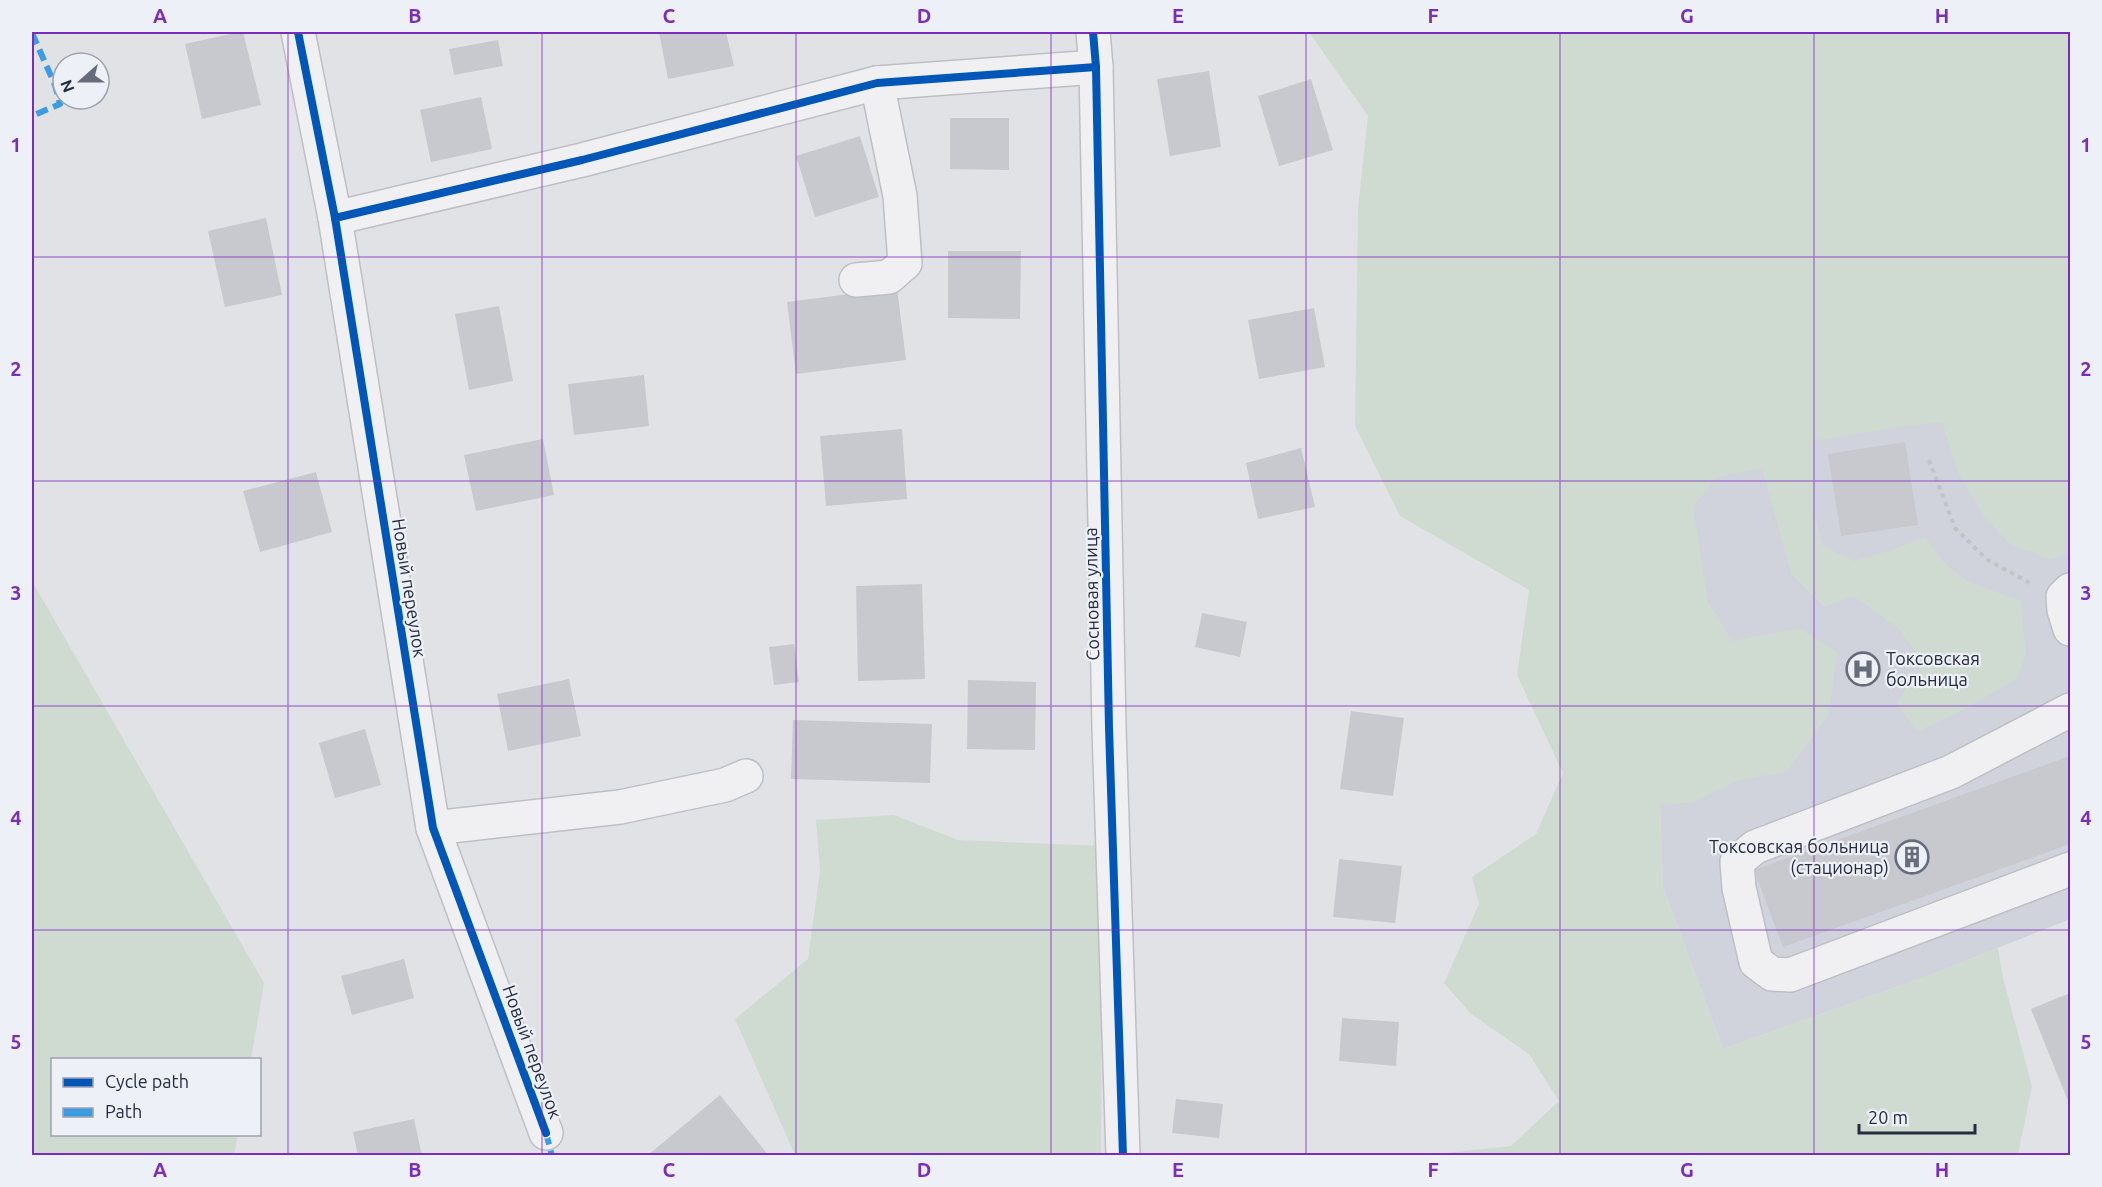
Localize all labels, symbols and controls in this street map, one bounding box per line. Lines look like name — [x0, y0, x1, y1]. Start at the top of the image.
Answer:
text: A — [153, 4, 167, 27]
text: B — [408, 4, 422, 27]
text: C — [663, 4, 676, 27]
text: D — [917, 4, 931, 27]
text: E — [1172, 4, 1184, 27]
text: F — [1427, 4, 1439, 27]
text: G — [1680, 4, 1694, 27]
text: H — [1935, 4, 1949, 27]
north arrow — [51, 51, 111, 111]
text: N — [56, 78, 78, 95]
text: 1 — [10, 133, 22, 156]
text: 1 — [2080, 133, 2092, 156]
text: 2 — [10, 357, 22, 380]
text: 2 — [2080, 357, 2092, 380]
street label: Новый переулок — [389, 517, 431, 659]
street label: Сосновая улица — [1080, 527, 1102, 661]
text: 3 — [10, 581, 22, 604]
text: 3 — [2080, 581, 2092, 604]
place label: Токсовская больница — [1886, 648, 1980, 689]
hospital icon: Токсовская больница — [1845, 651, 1881, 687]
text: 4 — [10, 806, 22, 829]
text: 4 — [2080, 806, 2092, 829]
place label: Токсовская больница (стационар) — [1709, 836, 1889, 878]
building icon: Токсовская больница (стационар) — [1894, 839, 1930, 875]
street label: Новый переулок — [499, 982, 566, 1121]
text: 5 — [10, 1030, 22, 1053]
text: 5 — [2080, 1030, 2092, 1053]
legend — [51, 1058, 261, 1136]
text: Cycle path — [105, 1071, 189, 1091]
scale bar — [1859, 1097, 1974, 1135]
text: Path — [105, 1101, 142, 1121]
text: 20 m — [1868, 1107, 1908, 1127]
text: A — [153, 1158, 167, 1181]
text: B — [408, 1158, 422, 1181]
text: C — [663, 1158, 676, 1181]
text: D — [917, 1158, 931, 1181]
text: E — [1172, 1158, 1184, 1181]
text: F — [1427, 1158, 1439, 1181]
text: G — [1680, 1158, 1694, 1181]
text: H — [1935, 1158, 1949, 1181]

